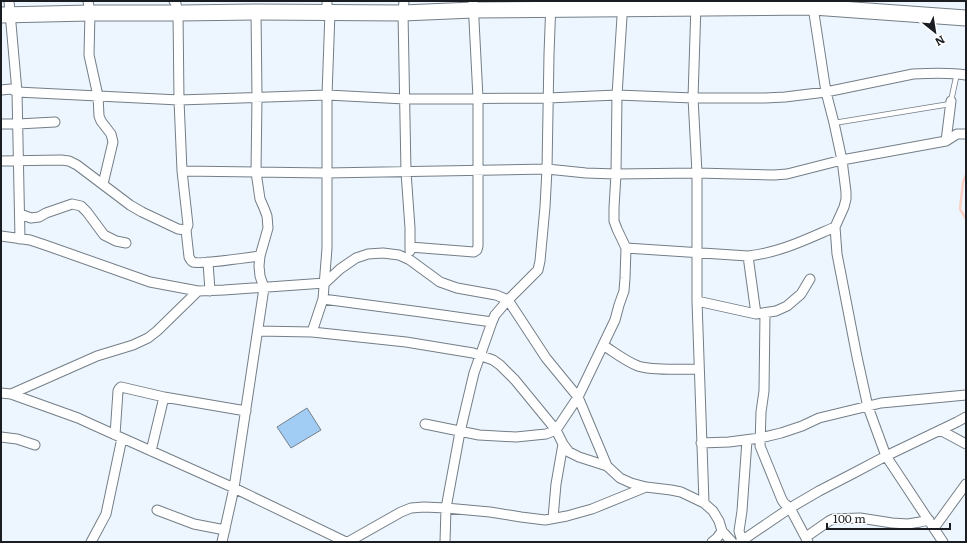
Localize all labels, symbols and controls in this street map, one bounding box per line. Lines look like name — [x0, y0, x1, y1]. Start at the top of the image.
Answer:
north arrow — [915, 12, 955, 52]
text: N — [933, 32, 948, 51]
scale bar — [827, 505, 950, 531]
text: 100 m — [833, 509, 866, 527]

